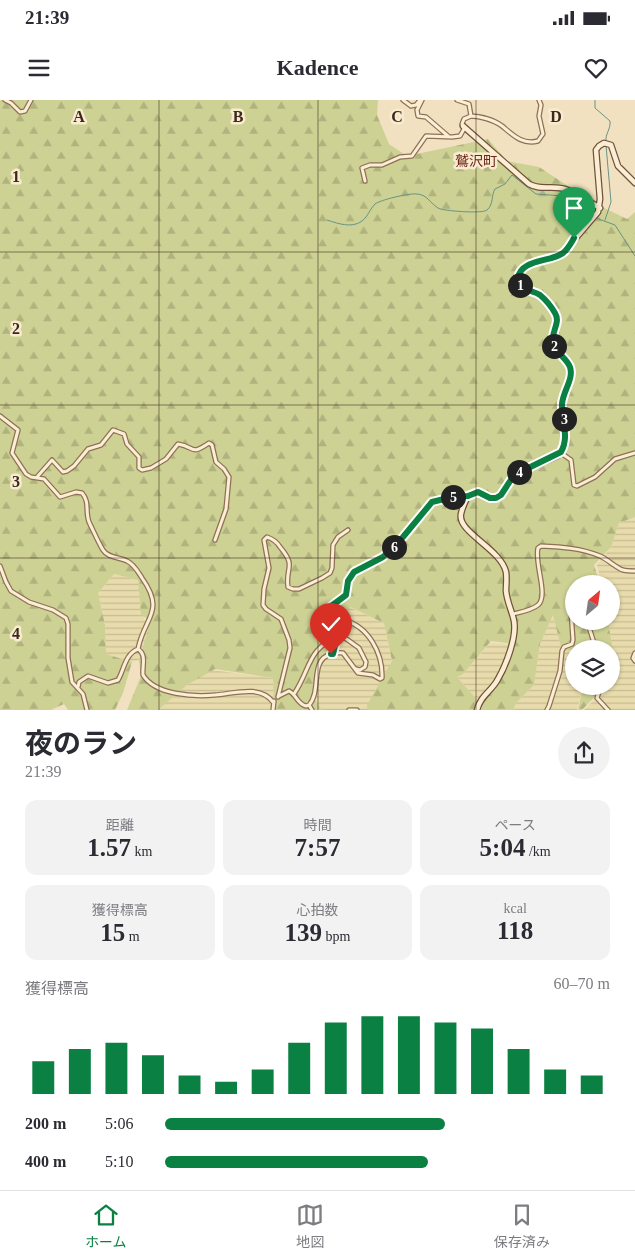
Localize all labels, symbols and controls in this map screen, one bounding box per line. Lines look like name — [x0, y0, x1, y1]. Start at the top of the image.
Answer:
text: 21:39 — [25, 7, 69, 28]
icon: menu — [25, 54, 53, 82]
icon: heart — [582, 54, 610, 82]
text: Kadence — [277, 55, 358, 80]
text: A — [73, 108, 85, 125]
text: B — [233, 108, 244, 125]
text: C — [391, 108, 403, 125]
text: D — [550, 108, 562, 125]
district label: 鷲沢町 — [455, 153, 497, 169]
text: 1 — [12, 168, 20, 185]
pin — [553, 187, 595, 238]
icon: arrive — [560, 194, 588, 222]
pin: 1 — [508, 272, 532, 298]
text: 1 — [517, 278, 524, 293]
text: 2 — [12, 320, 20, 337]
pin: 2 — [542, 334, 566, 358]
text: 2 — [551, 339, 558, 354]
pin: 3 — [552, 406, 576, 432]
text: 3 — [561, 412, 568, 427]
pin: 4 — [506, 460, 532, 484]
text: 4 — [516, 465, 523, 480]
text: 3 — [12, 473, 20, 490]
pin: 5 — [440, 484, 466, 510]
text: 5 — [450, 490, 457, 505]
pin: 6 — [382, 534, 406, 560]
text: 6 — [391, 540, 398, 555]
north arrow — [565, 575, 620, 630]
map controls — [565, 575, 620, 695]
pin — [310, 603, 352, 654]
icon: check — [317, 610, 345, 638]
text: 4 — [12, 625, 20, 642]
button: layers — [565, 640, 620, 695]
button: share — [558, 727, 610, 779]
text: 夜のラン — [25, 728, 137, 759]
text: 21:39 — [25, 763, 61, 780]
text: 距離 — [106, 818, 134, 833]
text: 時間 — [303, 818, 331, 833]
text: ペース — [495, 818, 536, 833]
text: 1.57 — [87, 834, 131, 861]
text: 7:57 — [295, 834, 340, 861]
text: 5:04 — [480, 834, 525, 861]
text: km — [131, 844, 152, 859]
text: /km — [525, 844, 551, 859]
text: kcal — [504, 901, 527, 916]
text: 獲得標高 — [92, 903, 148, 918]
text: 心拍数 — [296, 903, 338, 918]
text: 118 — [497, 917, 533, 944]
text: 15 — [100, 919, 125, 946]
text: 139 — [285, 919, 322, 946]
text: m — [125, 929, 140, 944]
text: bpm — [322, 929, 350, 944]
text: 60–70 m — [554, 975, 610, 992]
text: 獲得標高 — [25, 980, 89, 997]
text: 200 m — [25, 1115, 66, 1132]
text: 5:06 — [105, 1115, 133, 1132]
text: 400 m — [25, 1153, 66, 1170]
text: 5:10 — [105, 1153, 133, 1170]
tab: ホーム — [85, 1201, 126, 1251]
tab: 地図 — [296, 1201, 324, 1251]
tab: 保存済み — [494, 1201, 550, 1251]

